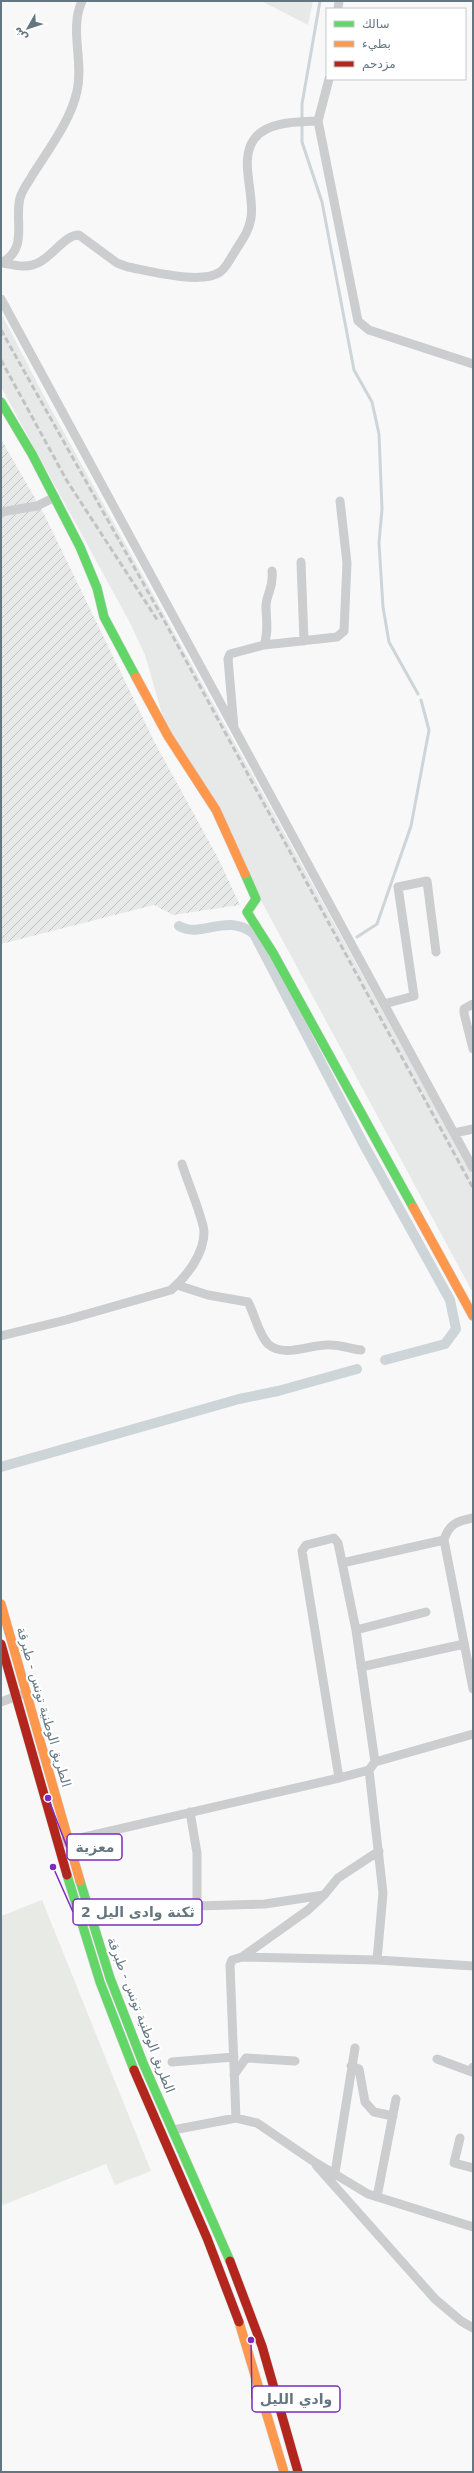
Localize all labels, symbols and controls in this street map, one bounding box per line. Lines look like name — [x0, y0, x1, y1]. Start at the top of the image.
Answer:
north arrow — [8, 8, 48, 48]
legend — [326, 8, 466, 80]
text: سالك — [362, 17, 389, 31]
text: ش — [11, 24, 30, 44]
text: بطيء — [362, 37, 391, 51]
text: مزدحم — [362, 57, 396, 72]
street label: الطريق الوطنية تونس - طبرقة — [13, 1625, 74, 1789]
callout: معزية — [67, 1834, 122, 1860]
text: معزية — [75, 1839, 115, 1856]
callout: ثكنة وادى اليل 2 — [73, 1899, 202, 1925]
text: ثكنة وادى اليل 2 — [81, 1904, 195, 1921]
street label: الطريق الوطنية تونس - طبرقة — [103, 1935, 178, 2095]
callout: وادي الليل — [252, 2386, 340, 2412]
text: وادي الليل — [260, 2391, 332, 2409]

